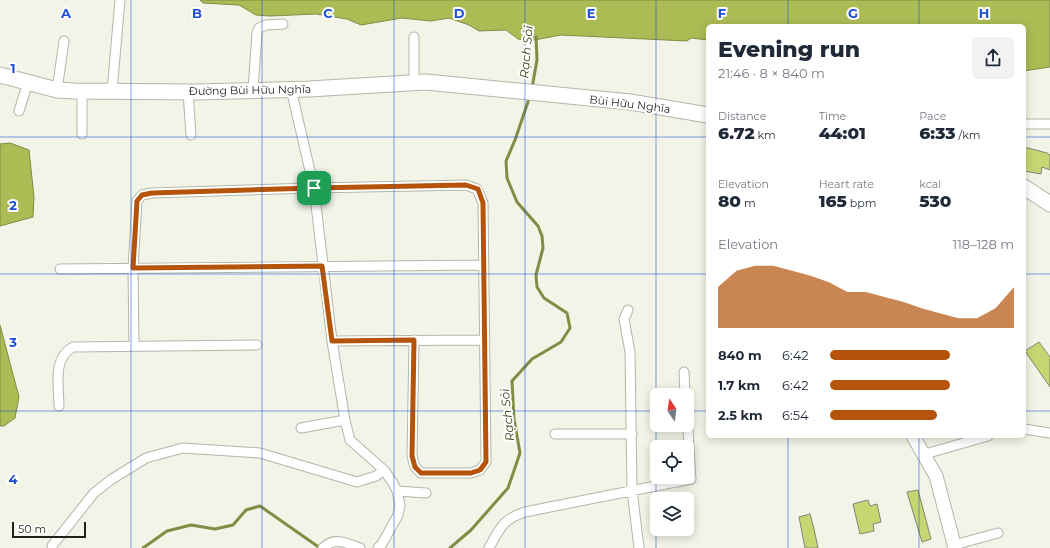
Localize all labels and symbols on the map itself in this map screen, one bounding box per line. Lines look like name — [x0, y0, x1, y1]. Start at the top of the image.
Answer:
text: A — [60, 5, 72, 21]
text: B — [192, 5, 202, 21]
text: C — [323, 5, 333, 21]
text: D — [454, 5, 465, 21]
text: E — [587, 5, 596, 21]
text: F — [718, 5, 726, 21]
text: G — [848, 5, 858, 21]
text: H — [979, 5, 989, 21]
water label: Rạch Sỏi — [516, 24, 536, 79]
text: 1 — [10, 60, 16, 76]
street label: Đường Bùi Hữu Nghĩa — [189, 82, 311, 98]
street label: Bùi Hữu Nghĩa — [589, 92, 671, 116]
pin — [297, 171, 331, 205]
text: 2 — [9, 197, 17, 213]
text: 3 — [8, 334, 17, 350]
water label: Rạch Sỏi — [497, 387, 517, 442]
north arrow — [650, 388, 694, 432]
text: 4 — [9, 471, 18, 487]
scale bar — [12, 520, 86, 539]

